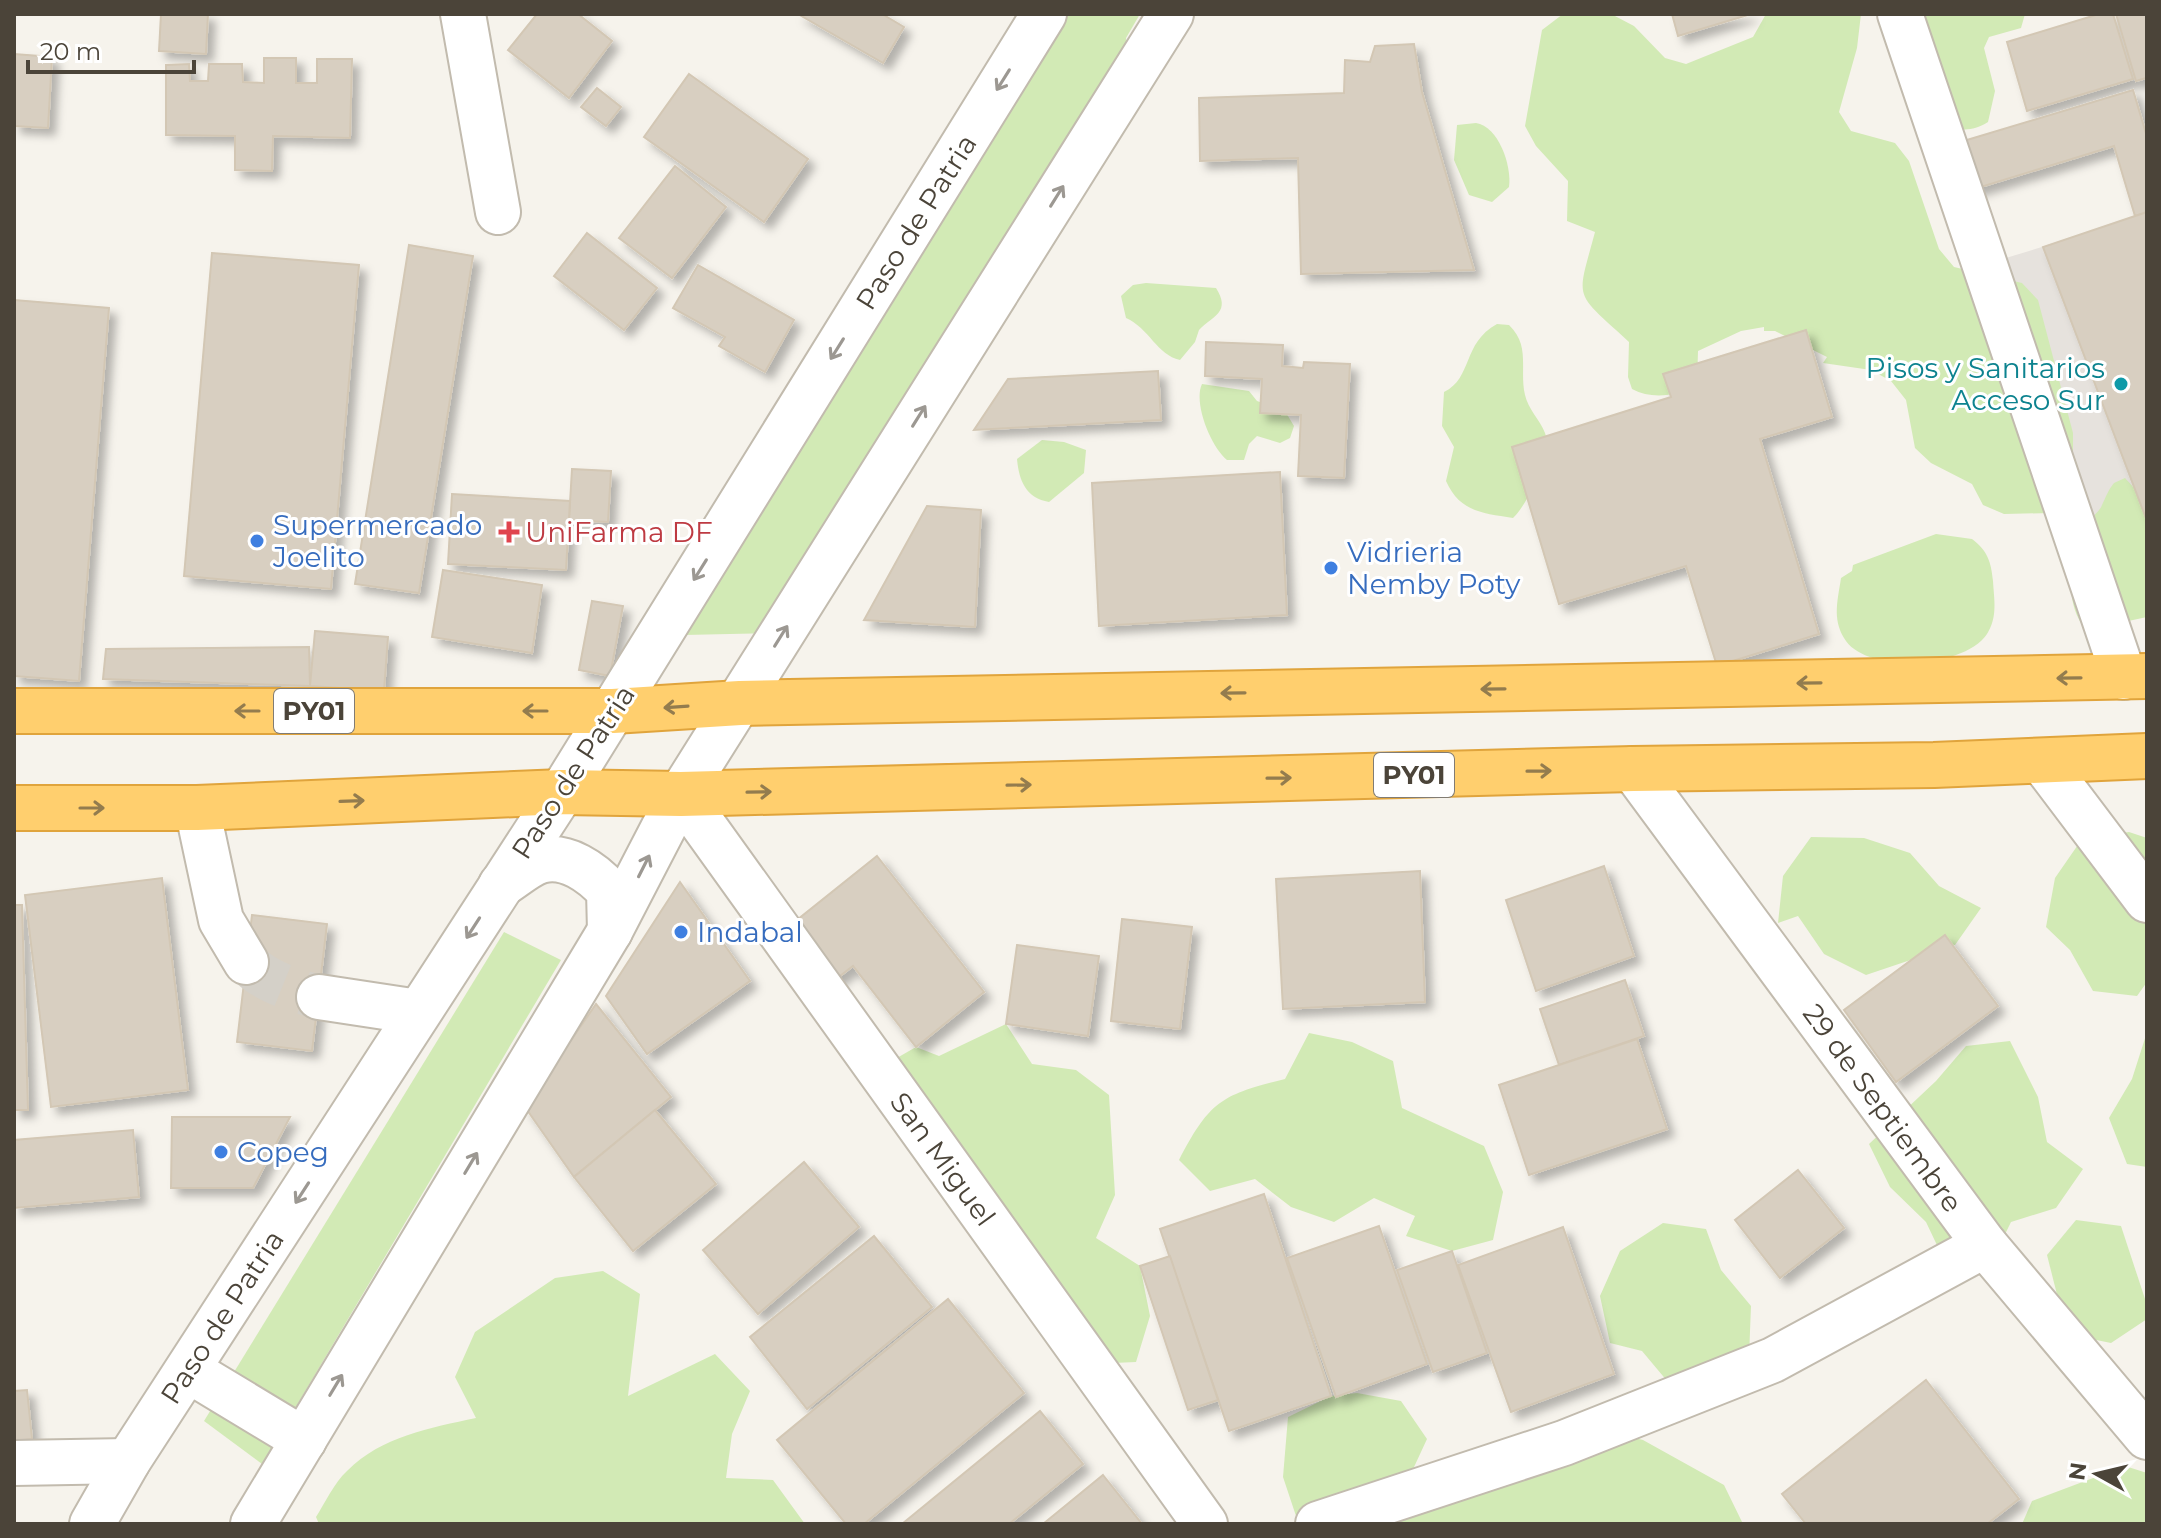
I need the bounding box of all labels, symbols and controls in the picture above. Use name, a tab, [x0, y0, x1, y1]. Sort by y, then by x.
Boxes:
scale bar	[28, 24, 194, 74]
text: 20 m	[40, 37, 101, 66]
one-way arrow	[995, 68, 1011, 91]
street label: Paso de Patria	[848, 128, 984, 316]
one-way arrow	[1048, 185, 1065, 207]
one-way arrow	[829, 337, 845, 360]
place label: Pisos y Sanitarios Acceso Sur	[1866, 351, 2105, 417]
marker: Pisos y Sanitarios Acceso Sur	[2112, 375, 2130, 393]
one-way arrow	[911, 405, 927, 428]
place label: Supermercado Joelito	[272, 508, 482, 574]
place label: UniFarma DF	[525, 515, 713, 549]
marker: UniFarma DF	[500, 523, 518, 541]
marker: Supermercado Joelito	[248, 532, 266, 550]
place label: Vidrieria Nemby Poty	[1347, 535, 1521, 601]
one-way arrow	[692, 558, 708, 581]
marker: Vidrieria Nemby Poty	[1322, 559, 1340, 577]
one-way arrow	[773, 626, 789, 648]
one-way arrow	[2056, 670, 2083, 686]
one-way arrow	[1796, 675, 1823, 691]
street label: Paso de Patria	[504, 679, 642, 865]
one-way arrow	[1480, 681, 1507, 696]
one-way arrow	[1220, 686, 1247, 701]
road number: PY01	[274, 689, 354, 733]
one-way arrow	[663, 700, 690, 715]
one-way arrow	[234, 703, 261, 719]
one-way arrow	[522, 703, 549, 719]
road number: PY01	[1374, 753, 1454, 797]
one-way arrow	[1525, 764, 1552, 779]
one-way arrow	[1265, 771, 1292, 786]
one-way arrow	[1005, 777, 1032, 793]
one-way arrow	[745, 784, 772, 799]
one-way arrow	[338, 793, 365, 808]
one-way arrow	[78, 800, 105, 816]
one-way arrow	[637, 854, 652, 878]
place label: Indabal	[697, 915, 803, 949]
one-way arrow	[465, 916, 481, 939]
marker: Indabal	[672, 923, 690, 941]
street label: 29 de Septiembre	[1796, 997, 1970, 1219]
street label: San Miguel	[883, 1086, 1003, 1232]
place label: Copeg	[237, 1135, 329, 1169]
marker: Copeg	[212, 1143, 230, 1161]
one-way arrow	[463, 1152, 479, 1175]
one-way arrow	[293, 1182, 310, 1204]
street label: Paso de Patria	[153, 1224, 291, 1410]
one-way arrow	[329, 1374, 345, 1397]
north arrow	[2057, 1434, 2137, 1514]
text: N	[2063, 1461, 2092, 1482]

